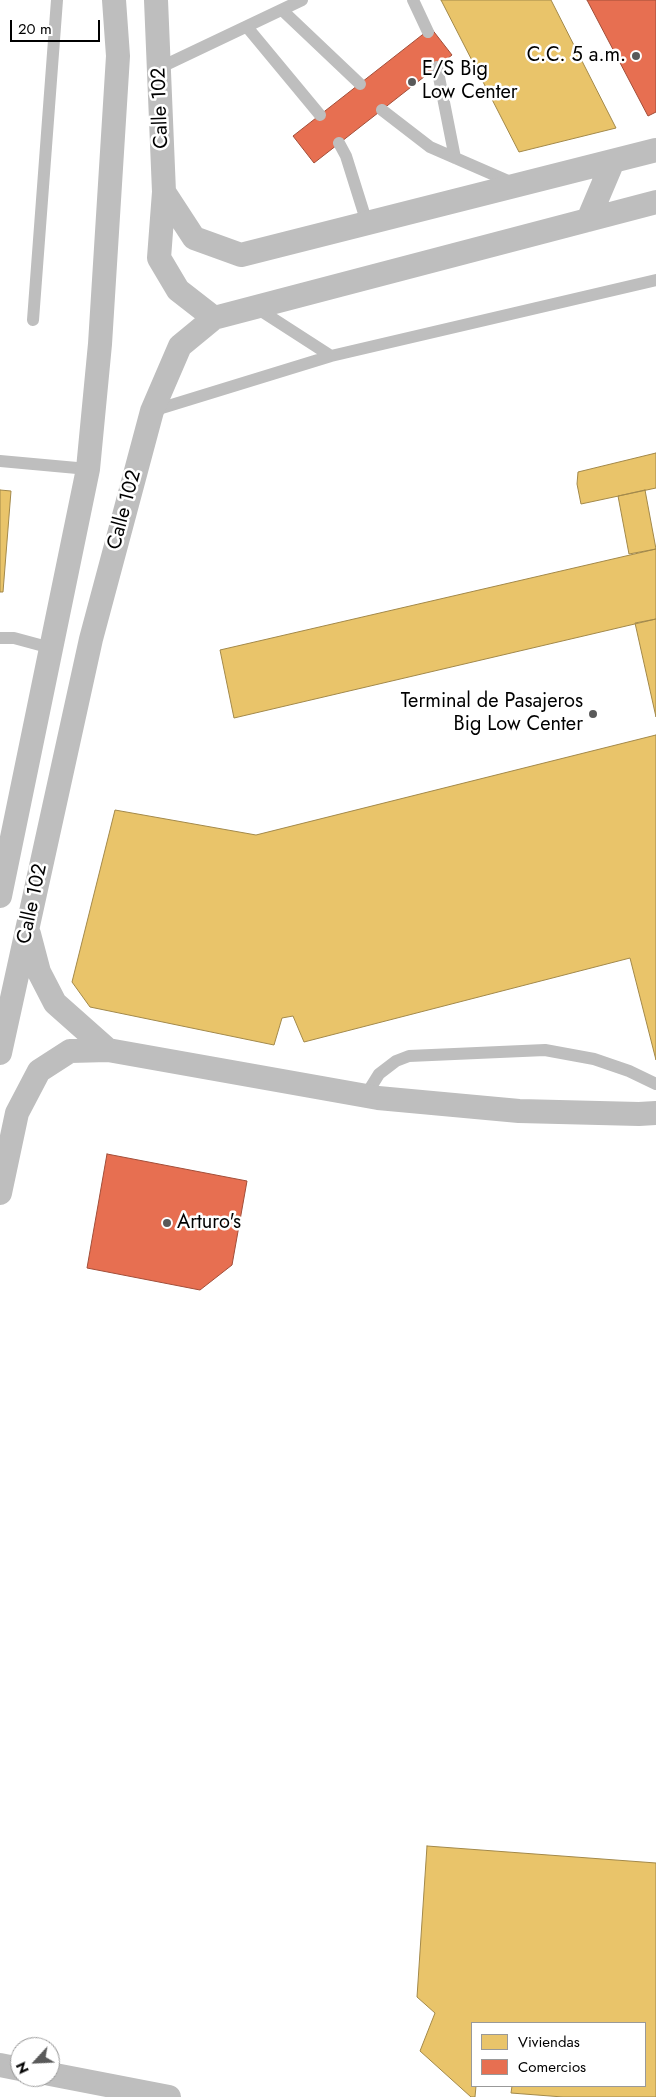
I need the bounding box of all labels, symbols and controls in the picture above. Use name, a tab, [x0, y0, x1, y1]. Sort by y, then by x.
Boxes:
scale bar	[12, 10, 102, 42]
text: 20 m	[18, 18, 52, 40]
place label: C.C. 5 a.m.	[527, 44, 626, 68]
marker: C.C. 5 a.m.	[630, 50, 642, 62]
place label: E/S Big Low Center	[422, 58, 518, 105]
street label: Calle 102	[148, 67, 174, 149]
marker: E/S Big Low Center	[406, 76, 418, 88]
street label: Calle 102	[103, 468, 147, 552]
place label: Terminal de Pasajeros Big Low Center	[401, 690, 583, 737]
marker: Terminal de Pasajeros Big Low Center	[587, 708, 599, 720]
street label: Calle 102	[13, 862, 53, 946]
place label: Arturo's	[177, 1211, 241, 1235]
marker: Arturo's	[161, 1217, 173, 1229]
legend	[471, 2022, 646, 2087]
text: Viviendas	[518, 2031, 580, 2053]
north arrow	[10, 2037, 60, 2087]
text: Comercios	[518, 2056, 586, 2078]
text: N	[11, 2059, 34, 2077]

